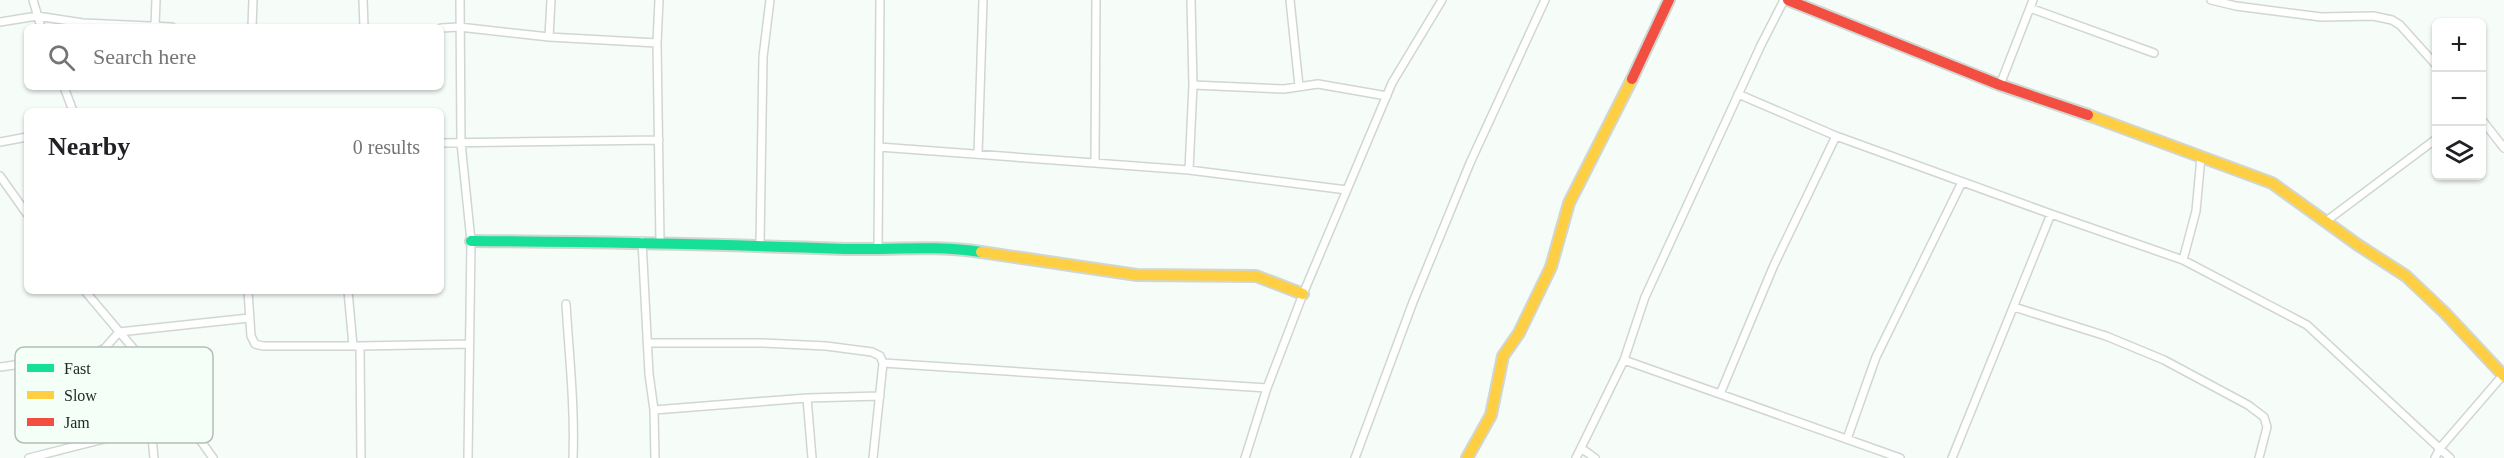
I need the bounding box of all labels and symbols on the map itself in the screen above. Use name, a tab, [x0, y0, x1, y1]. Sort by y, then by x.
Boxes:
legend	[15, 347, 213, 443]
text: Fast	[64, 360, 91, 377]
text: Slow	[64, 387, 97, 404]
text: Jam	[64, 414, 90, 431]

